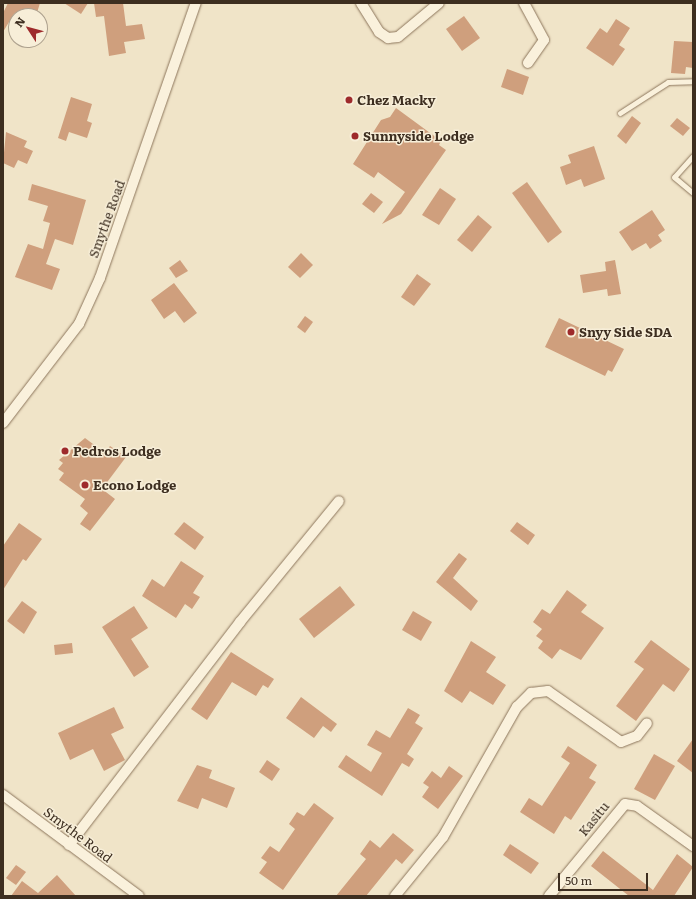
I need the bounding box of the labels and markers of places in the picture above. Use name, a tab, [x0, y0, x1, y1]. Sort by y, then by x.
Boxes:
place label: Chez Macky	[357, 92, 436, 108]
marker: Chez Macky	[344, 95, 354, 105]
place label: Sunnyside Lodge	[363, 128, 474, 144]
marker: Sunnyside Lodge	[350, 131, 360, 141]
place label: Snyy Side SDA	[579, 324, 672, 340]
marker: Snyy Side SDA	[566, 327, 576, 337]
place label: Pedros Lodge	[73, 443, 161, 459]
marker: Pedros Lodge	[60, 446, 70, 456]
place label: Econo Lodge	[93, 477, 176, 493]
marker: Econo Lodge	[80, 480, 90, 490]

